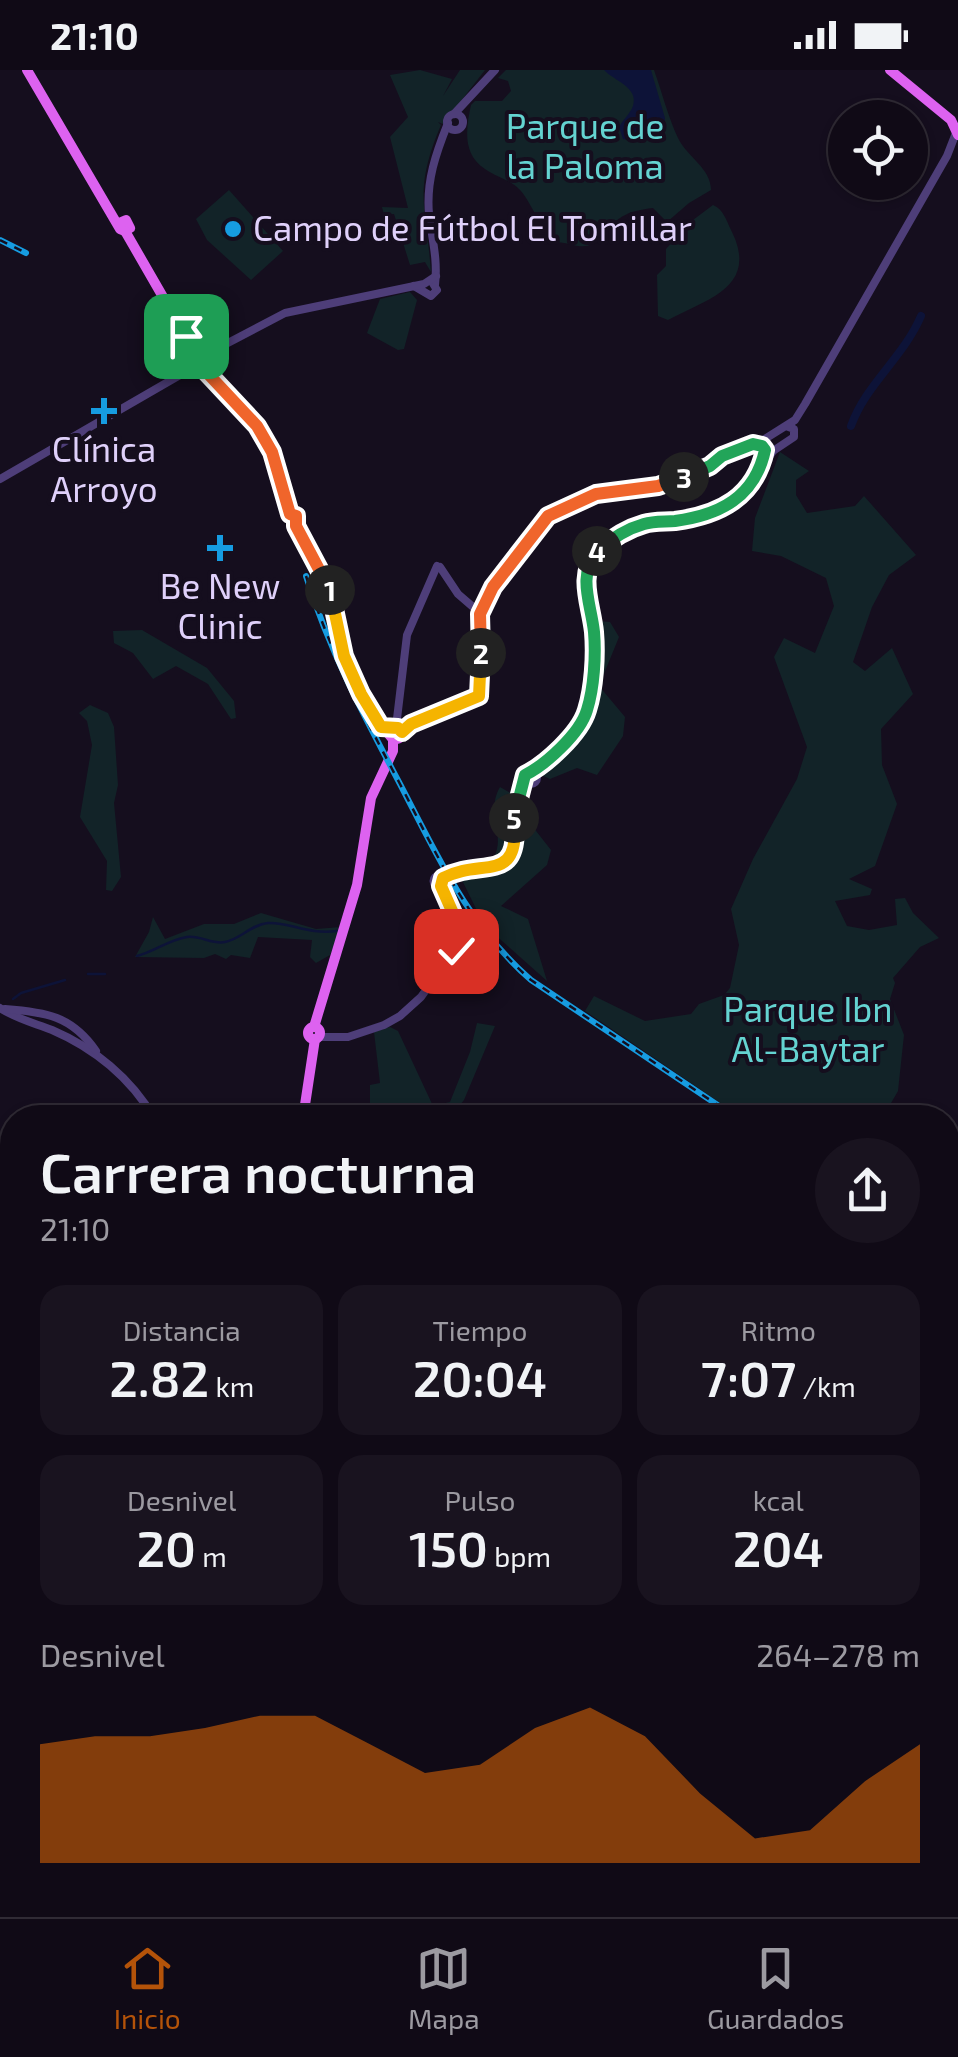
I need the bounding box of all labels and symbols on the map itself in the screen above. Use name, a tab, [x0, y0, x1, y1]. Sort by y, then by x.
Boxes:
park label: Parque de la Paloma	[506, 104, 664, 186]
place label: Campo de Fútbol El Tomillar	[253, 206, 692, 248]
marker: Campo de Fútbol El Tomillar	[222, 218, 244, 240]
pin	[144, 294, 229, 379]
marker: Clínica Arroyo	[91, 398, 117, 424]
place label: Clínica Arroyo	[50, 427, 158, 509]
pin: 3	[659, 452, 709, 502]
pin: 4	[572, 526, 622, 576]
marker: Be New Clinic	[207, 535, 233, 561]
place label: Be New Clinic	[160, 564, 280, 646]
pin: 1	[305, 565, 355, 615]
pin: 2	[456, 628, 506, 678]
pin: 5	[489, 793, 539, 843]
pin	[414, 909, 499, 994]
park label: Parque Ibn Al-Baytar	[723, 987, 893, 1069]

